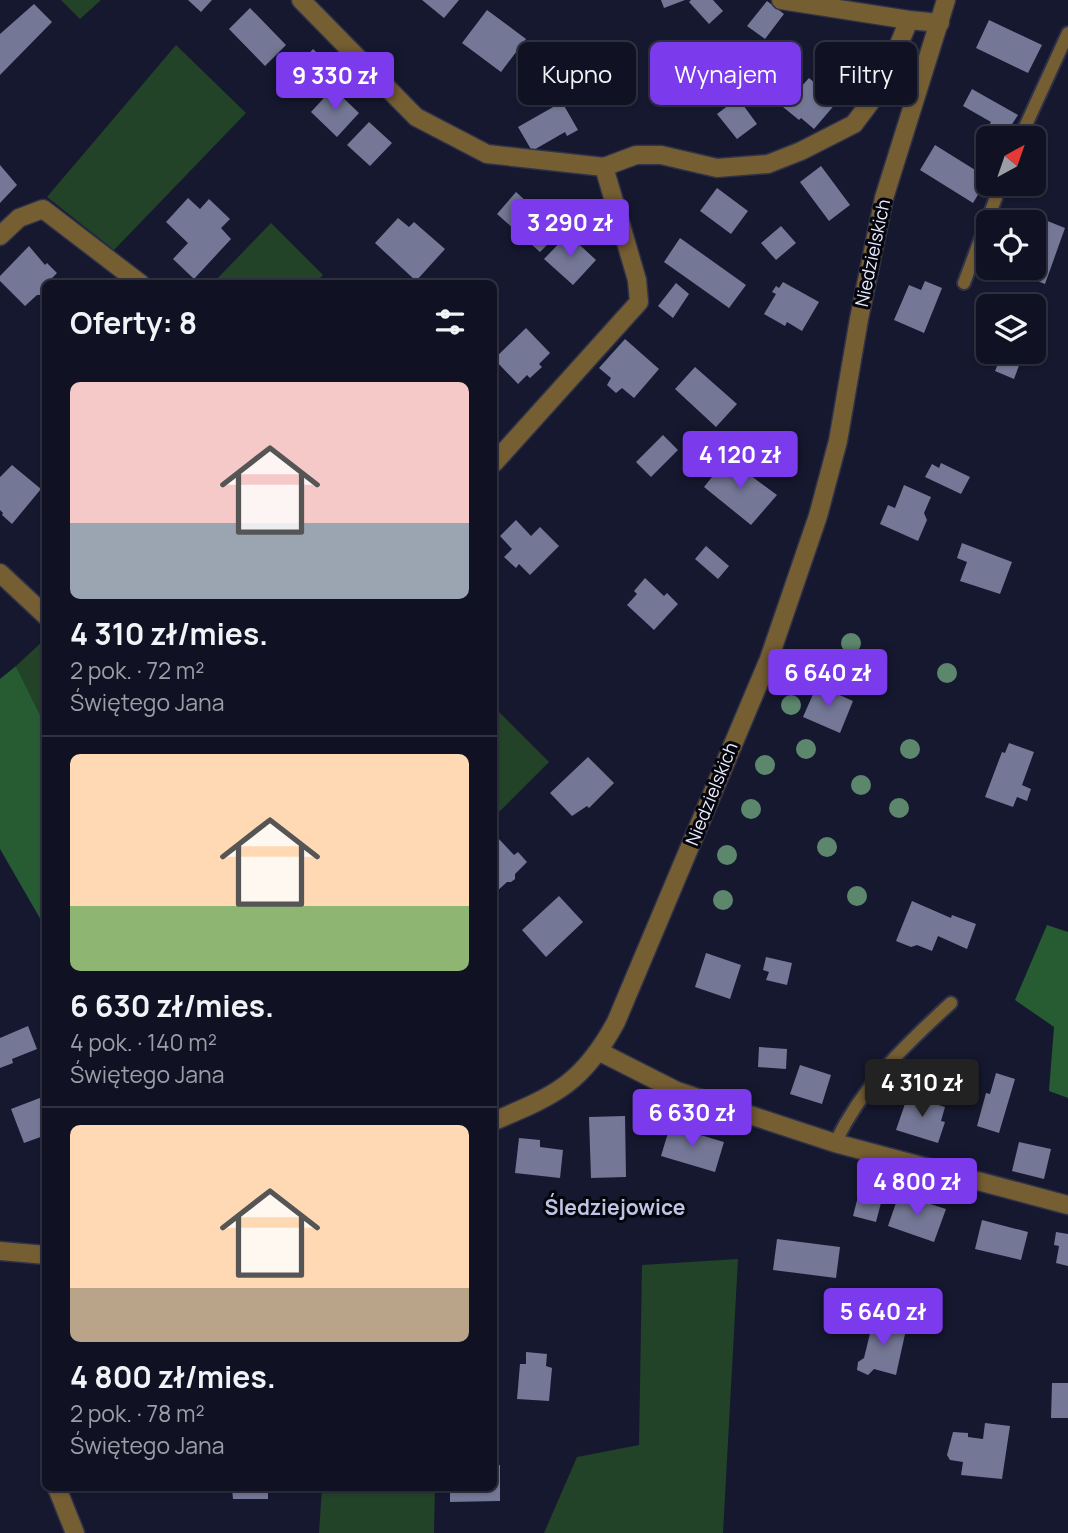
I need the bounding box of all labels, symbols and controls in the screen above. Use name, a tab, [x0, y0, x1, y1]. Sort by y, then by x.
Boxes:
chip: Kupno	[518, 42, 636, 105]
chip: Wynajem	[650, 42, 801, 105]
chip: Filtry	[815, 42, 917, 105]
pin: 9 330 zł	[263, 52, 407, 112]
text: 9 330 zł	[292, 59, 378, 91]
north arrow	[976, 126, 1046, 196]
map controls	[976, 126, 1046, 364]
street label: Niedzielskich	[849, 197, 895, 309]
pin: 3 290 zł	[498, 200, 642, 259]
text: 3 290 zł	[527, 206, 613, 238]
button: locate	[976, 210, 1046, 280]
button: layers	[976, 294, 1046, 364]
text: Oferty: 8	[70, 302, 197, 343]
icon: filters	[431, 303, 469, 341]
icon: home	[207, 427, 333, 553]
pin: 4 120 zł	[668, 432, 812, 491]
text: 4 120 zł	[699, 438, 781, 470]
text: 4 310 zł/mies.	[70, 613, 268, 654]
pin: 6 640 zł	[756, 650, 900, 709]
text: 2 pok. · 72 m²	[70, 654, 205, 686]
text: 6 640 zł	[784, 656, 872, 688]
text: Świętego Jana	[70, 686, 225, 718]
street label: Niedzielskich	[679, 738, 743, 849]
icon: home	[207, 799, 333, 925]
text: 6 630 zł/mies.	[70, 985, 274, 1026]
text: 4 pok. · 140 m²	[70, 1026, 217, 1058]
text: Świętego Jana	[70, 1058, 225, 1090]
pin: 4 310 zł	[850, 1060, 994, 1119]
text: 4 310 zł	[881, 1066, 963, 1098]
pin: 6 630 zł	[620, 1090, 764, 1149]
text: 6 630 zł	[649, 1096, 735, 1128]
pin: 4 800 zł	[845, 1158, 989, 1218]
text: 4 800 zł	[873, 1165, 961, 1197]
icon: home	[207, 1170, 333, 1296]
district label: Śledziejowice	[545, 1193, 685, 1221]
pin: 5 640 zł	[811, 1288, 955, 1348]
text: 5 640 zł	[840, 1295, 926, 1327]
text: 4 800 zł/mies.	[70, 1356, 276, 1397]
text: 2 pok. · 78 m²	[70, 1397, 205, 1429]
text: Świętego Jana	[70, 1429, 225, 1461]

